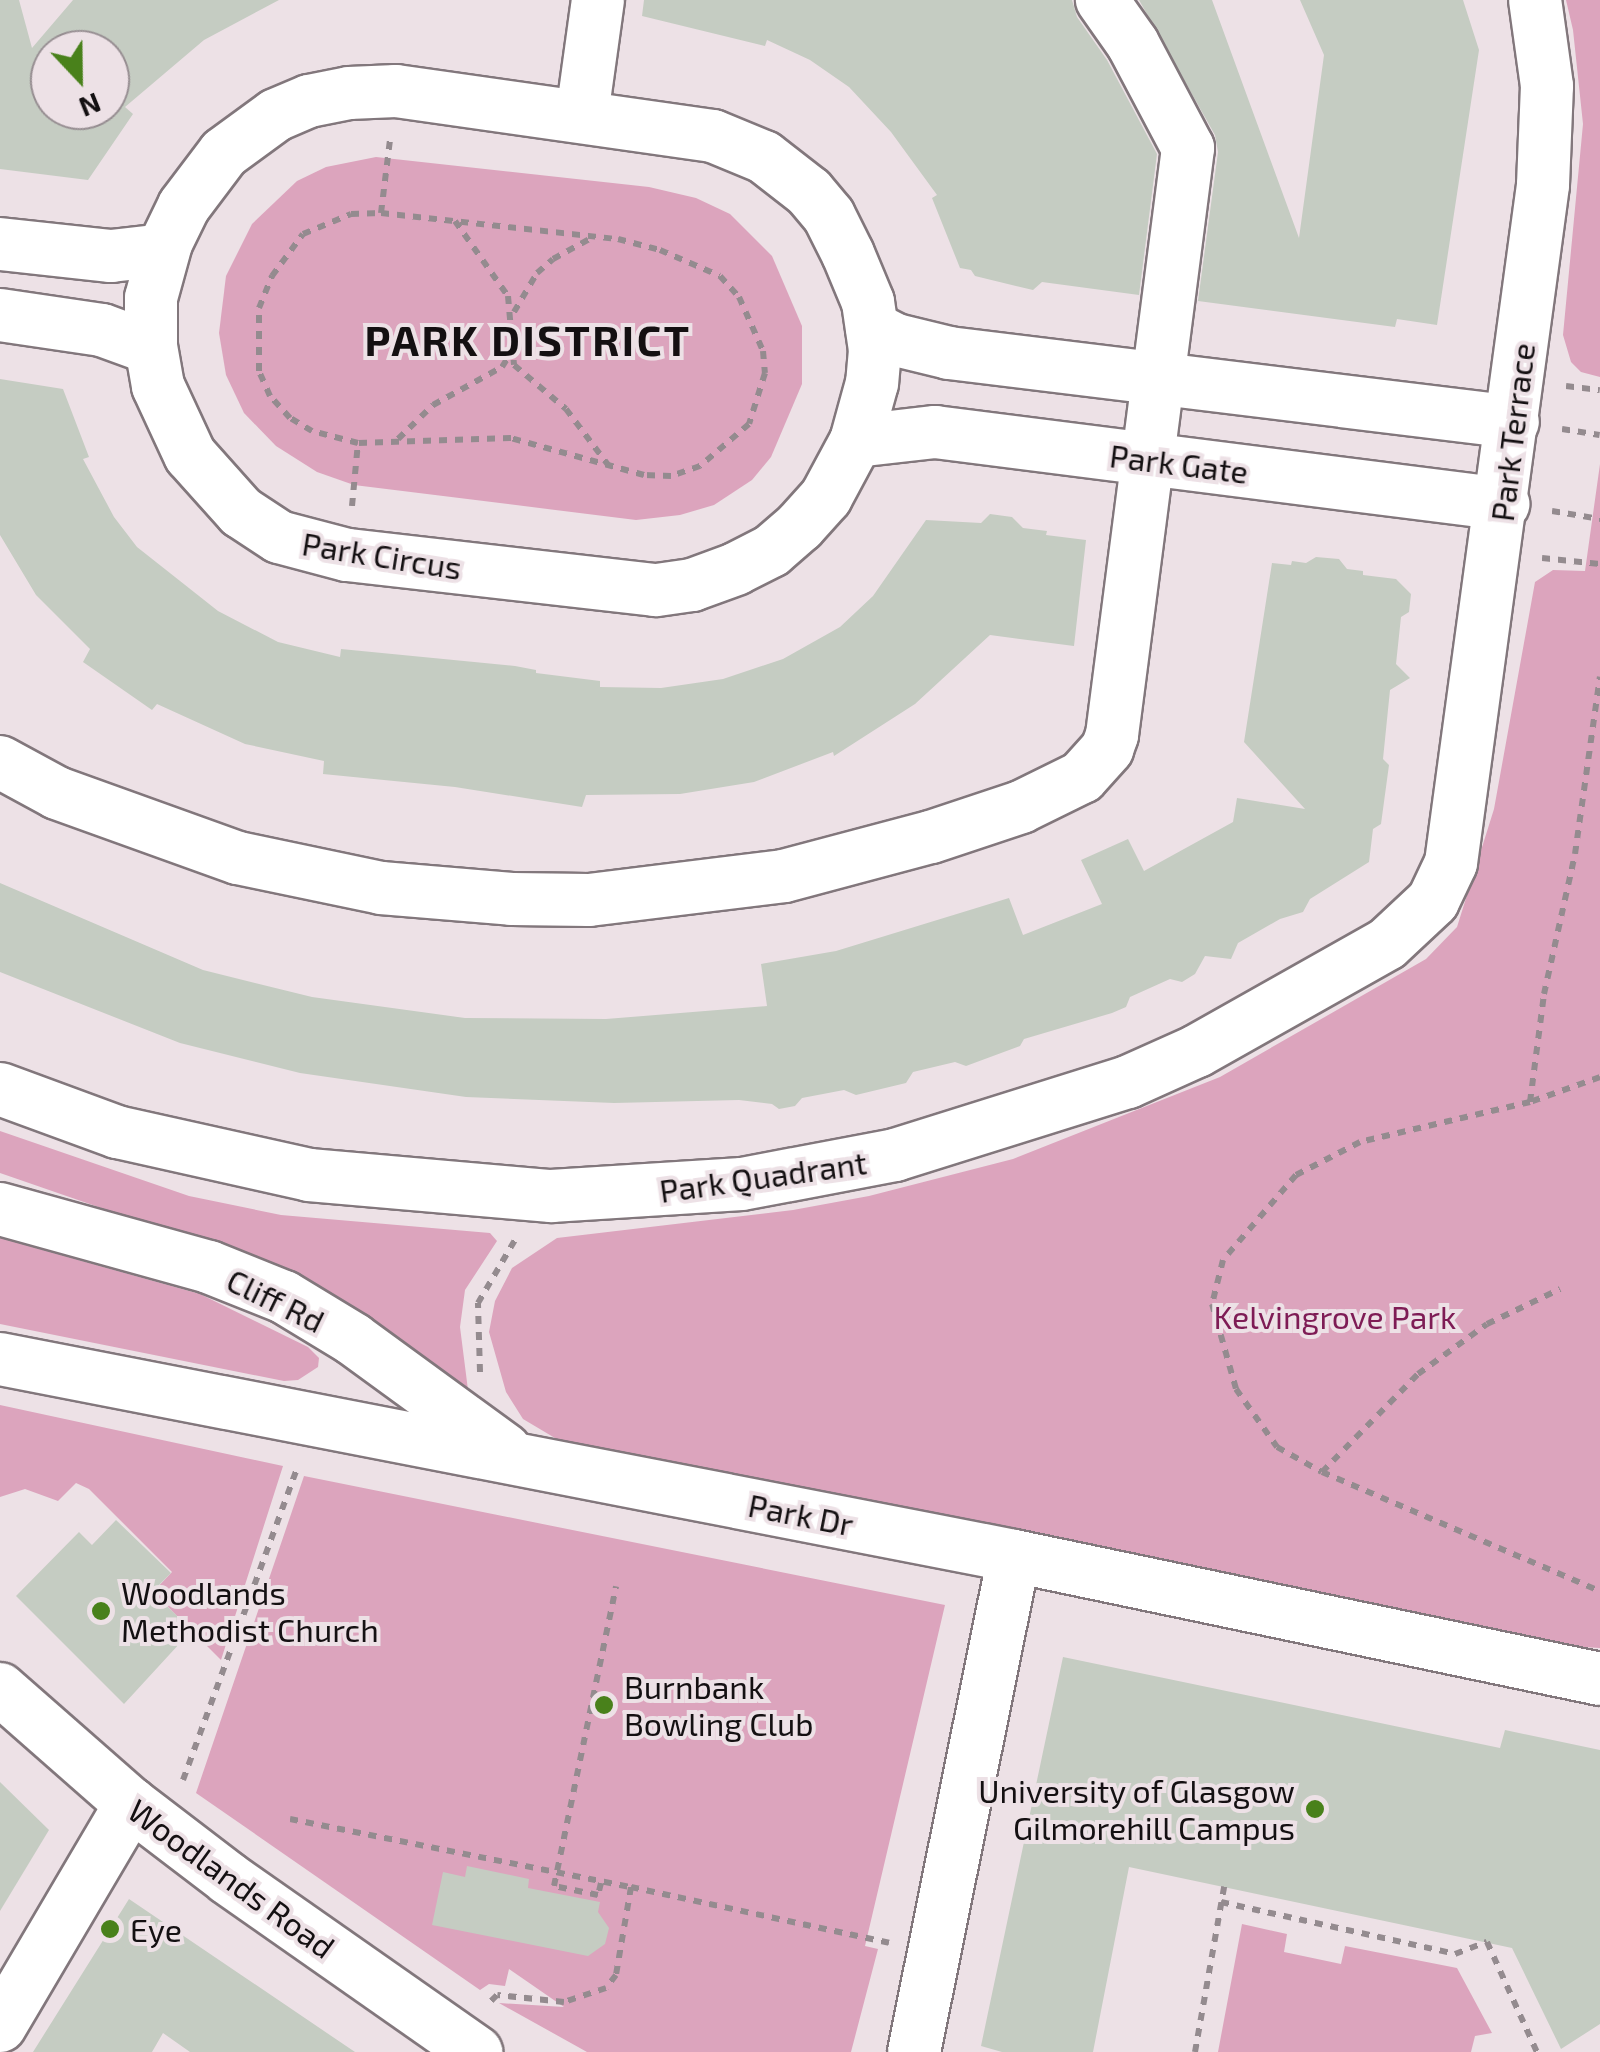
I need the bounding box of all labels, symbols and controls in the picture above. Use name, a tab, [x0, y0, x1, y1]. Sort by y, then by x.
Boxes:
north arrow	[30, 30, 130, 130]
text: N	[75, 86, 106, 126]
district label: PARK DISTRICT	[364, 314, 692, 364]
street label: Park Terrace	[1482, 340, 1542, 524]
street label: Park Gate	[1107, 435, 1251, 491]
street label: Park Circus	[299, 523, 465, 587]
street label: Park Quadrant	[657, 1142, 869, 1210]
street label: Cliff Rd	[221, 1260, 331, 1340]
park label: Kelvingrove Park	[1214, 1297, 1456, 1335]
street label: Park Dr	[745, 1485, 857, 1543]
place label: Woodlands Methodist Church	[121, 1574, 379, 1649]
marker: Woodlands Methodist Church	[90, 1600, 112, 1622]
place label: Burnbank Bowling Club	[624, 1668, 814, 1743]
marker: Burnbank Bowling Club	[593, 1694, 615, 1716]
place label: University of Glasgow Gilmorehill Campus	[977, 1772, 1295, 1847]
street label: Woodlands Road	[121, 1790, 343, 1966]
marker: University of Glasgow Gilmorehill Campus	[1304, 1798, 1326, 1820]
place label: Eye	[130, 1910, 182, 1948]
marker: Eye	[99, 1918, 121, 1940]

